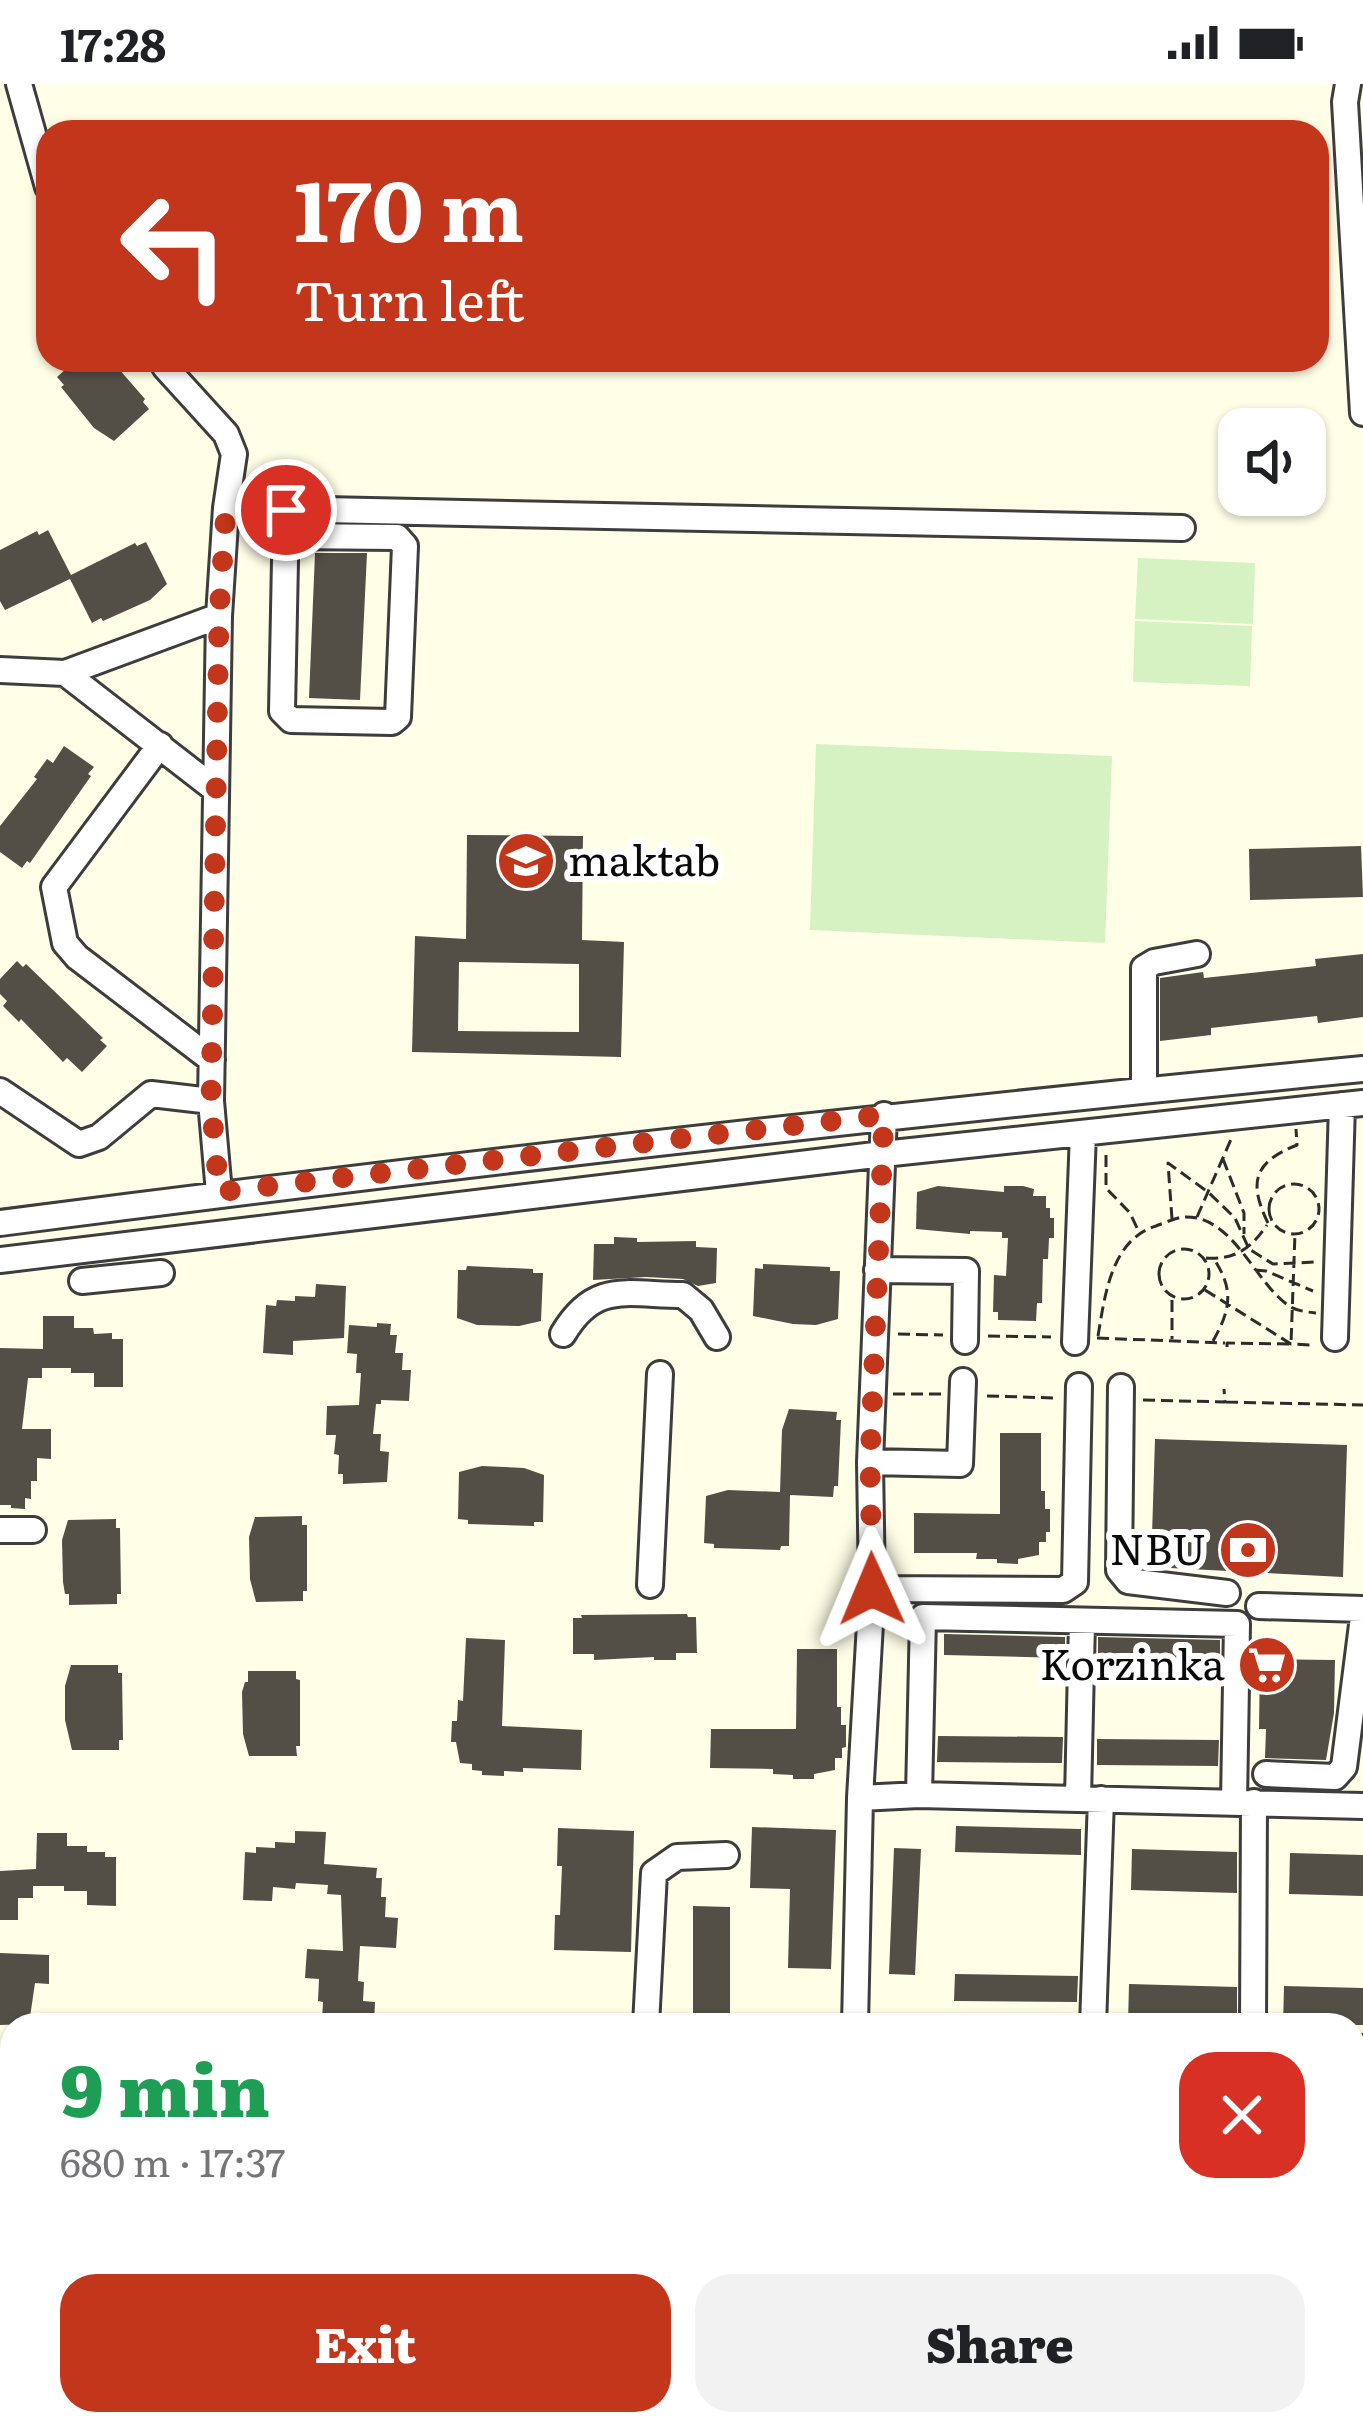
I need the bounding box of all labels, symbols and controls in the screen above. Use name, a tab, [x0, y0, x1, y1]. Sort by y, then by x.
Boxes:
text: 17:28	[60, 9, 166, 76]
text: 170 m	[294, 143, 524, 268]
icon: left	[96, 168, 252, 324]
text: Turn left	[294, 257, 525, 338]
map controls	[1218, 408, 1326, 516]
button: sound	[1218, 408, 1326, 516]
pin	[235, 459, 337, 561]
icon: arrive	[253, 477, 319, 543]
place label: maktab	[568, 827, 720, 889]
school or university icon: maktab	[495, 830, 557, 892]
place label: NBU	[1110, 1516, 1206, 1578]
bank icon: NBU	[1217, 1519, 1279, 1581]
position arrow	[809, 1526, 935, 1652]
place label: Korzinka	[1040, 1631, 1225, 1693]
supermarket icon: Korzinka	[1236, 1634, 1298, 1696]
text: 9 min	[60, 2032, 270, 2139]
button: close	[1179, 2052, 1305, 2178]
text: 680 m · 17:37	[60, 2131, 285, 2189]
button: Exit	[60, 2274, 671, 2412]
button: Share	[695, 2274, 1305, 2412]

